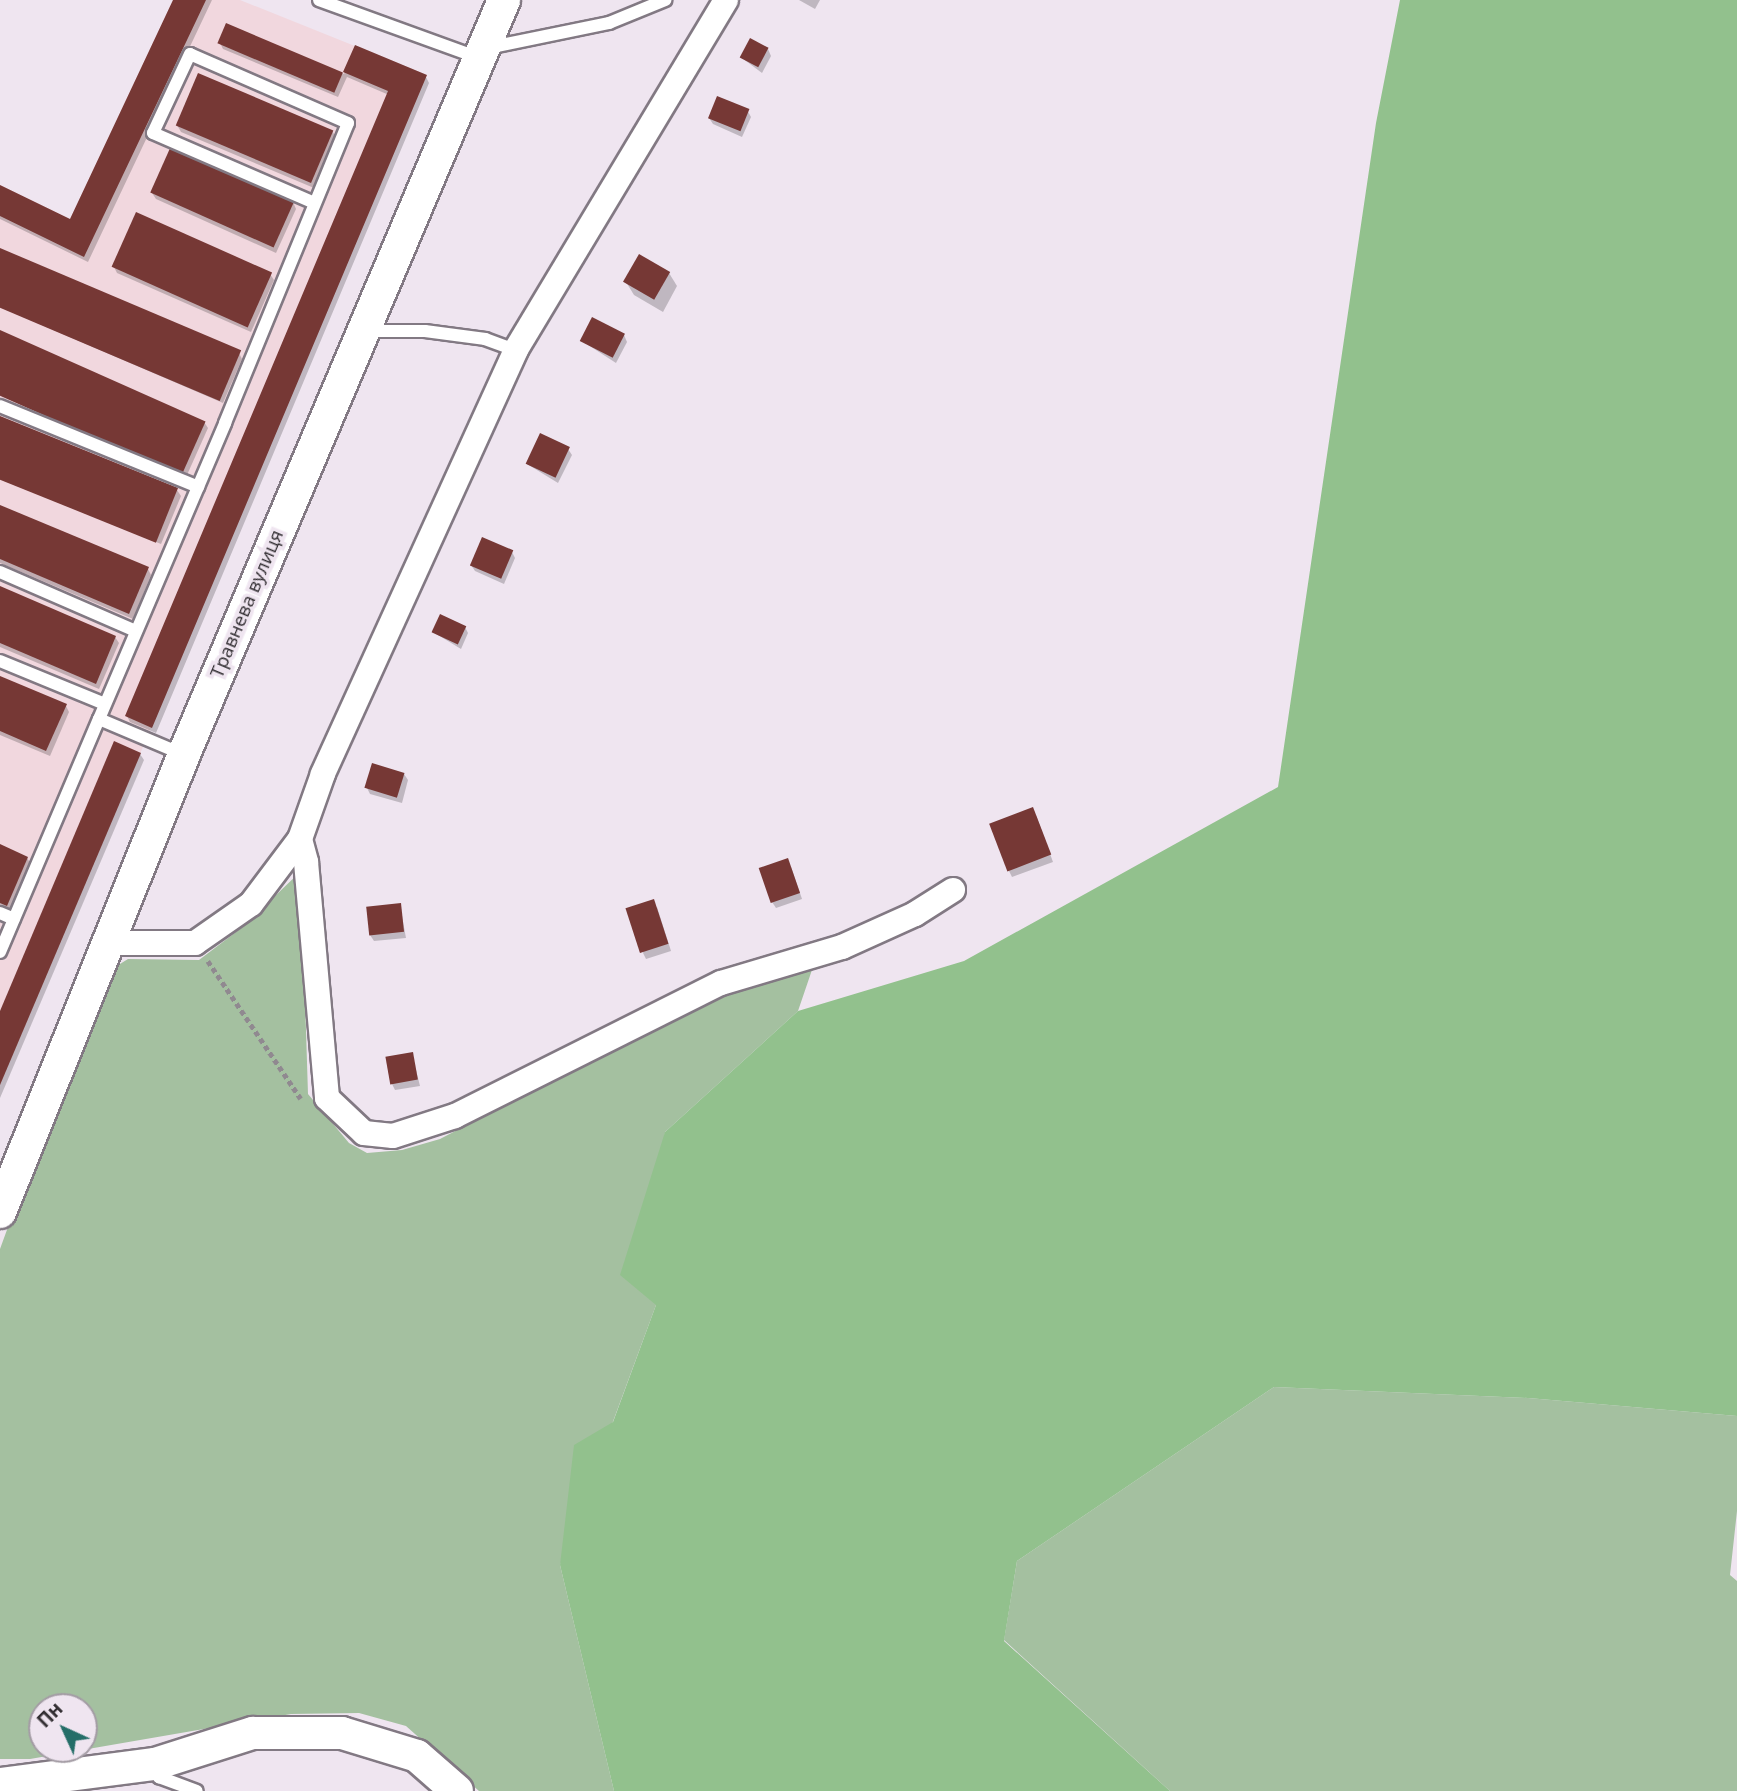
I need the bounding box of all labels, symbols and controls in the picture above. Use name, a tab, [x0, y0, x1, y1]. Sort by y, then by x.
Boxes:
street label: Травнева вулиця	[206, 527, 288, 681]
north arrow	[28, 1693, 98, 1763]
text: Пн	[31, 1696, 68, 1733]

